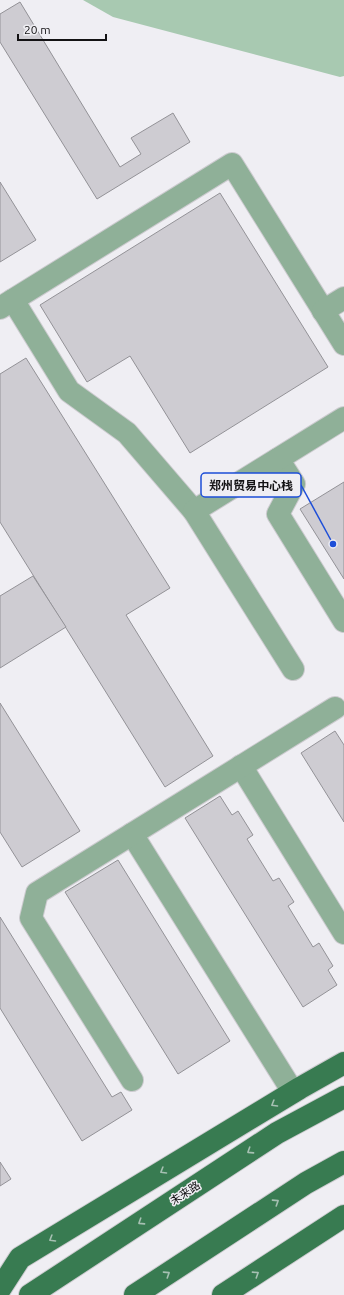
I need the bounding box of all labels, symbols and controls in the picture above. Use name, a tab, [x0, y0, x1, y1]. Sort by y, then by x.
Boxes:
scale bar	[18, 16, 106, 42]
text: 20 m	[24, 23, 51, 36]
callout: 郑州贸易中心栈	[201, 473, 301, 497]
text: 郑州贸易中心栈	[209, 479, 293, 492]
one-way arrow	[271, 1099, 278, 1106]
one-way arrow	[247, 1147, 254, 1154]
one-way arrow	[160, 1167, 167, 1174]
street label: 未来路	[168, 1179, 202, 1207]
one-way arrow	[272, 1200, 279, 1207]
one-way arrow	[138, 1218, 145, 1225]
one-way arrow	[49, 1234, 56, 1241]
one-way arrow	[163, 1271, 170, 1278]
one-way arrow	[252, 1271, 259, 1278]

